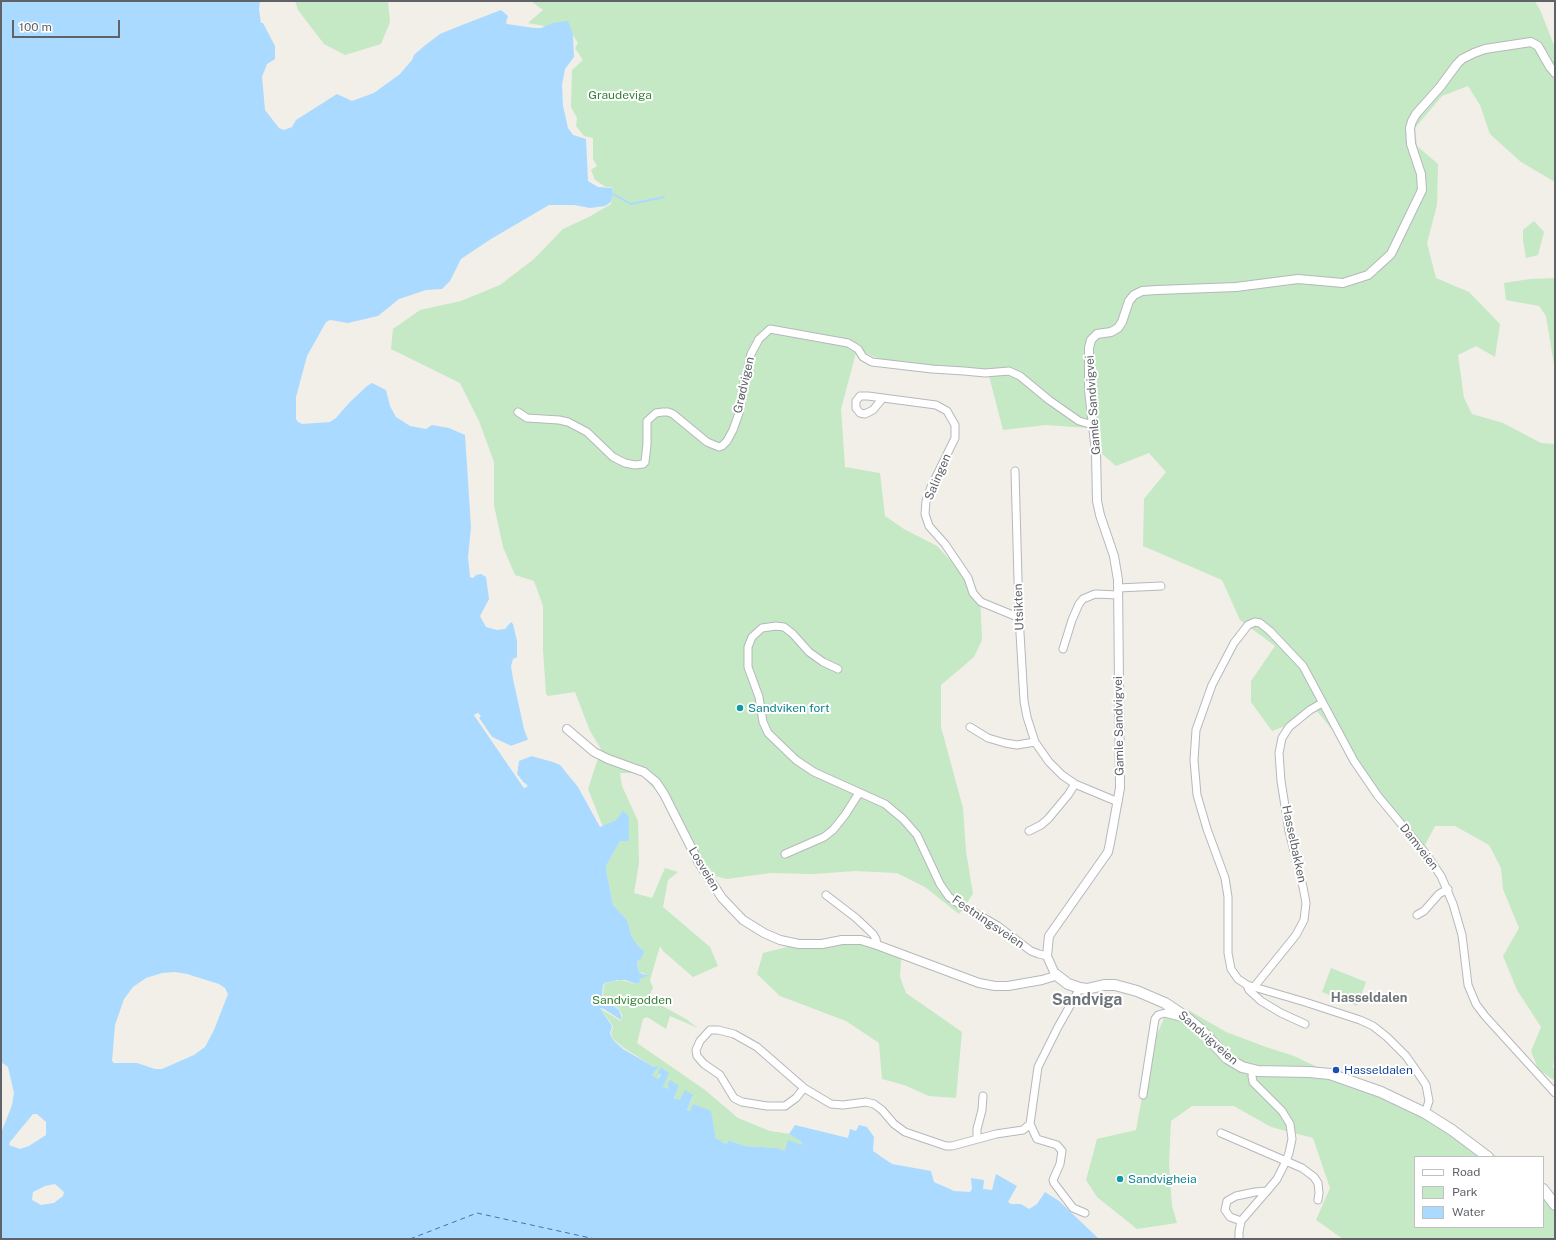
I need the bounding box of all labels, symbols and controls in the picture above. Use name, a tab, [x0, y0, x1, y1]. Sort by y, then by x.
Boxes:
scale bar	[14, 12, 122, 38]
text: 100 m	[19, 20, 52, 34]
park label: Graudeviga	[588, 88, 652, 102]
street label: Grødvigen	[731, 355, 757, 415]
street label: Gamle Sandvigvei	[1082, 355, 1104, 455]
street label: Salingen	[922, 452, 954, 502]
street label: Utsikten	[1011, 583, 1027, 631]
street label: Gamle Sandvigvei	[1111, 676, 1127, 776]
place label: Sandviken fort	[748, 701, 830, 715]
marker: Sandviken fort	[735, 703, 745, 713]
street label: Hasselbakken	[1279, 804, 1309, 884]
street label: Damveien	[1397, 821, 1441, 873]
street label: Losveien	[685, 844, 723, 894]
street label: Festningsveien	[949, 893, 1027, 951]
district label: Sandviga	[1052, 990, 1122, 1010]
district label: Hasseldalen	[1331, 990, 1407, 1006]
park label: Sandvigodden	[592, 993, 672, 1007]
street label: Sandvigveien	[1175, 1008, 1241, 1068]
place label: Hasseldalen	[1344, 1063, 1413, 1077]
marker: Hasseldalen	[1331, 1065, 1341, 1075]
legend	[1414, 1156, 1544, 1228]
text: Road	[1452, 1165, 1480, 1179]
place label: Sandvigheia	[1128, 1172, 1197, 1186]
marker: Sandvigheia	[1115, 1174, 1125, 1184]
text: Park	[1452, 1185, 1478, 1199]
text: Water	[1452, 1205, 1485, 1219]

